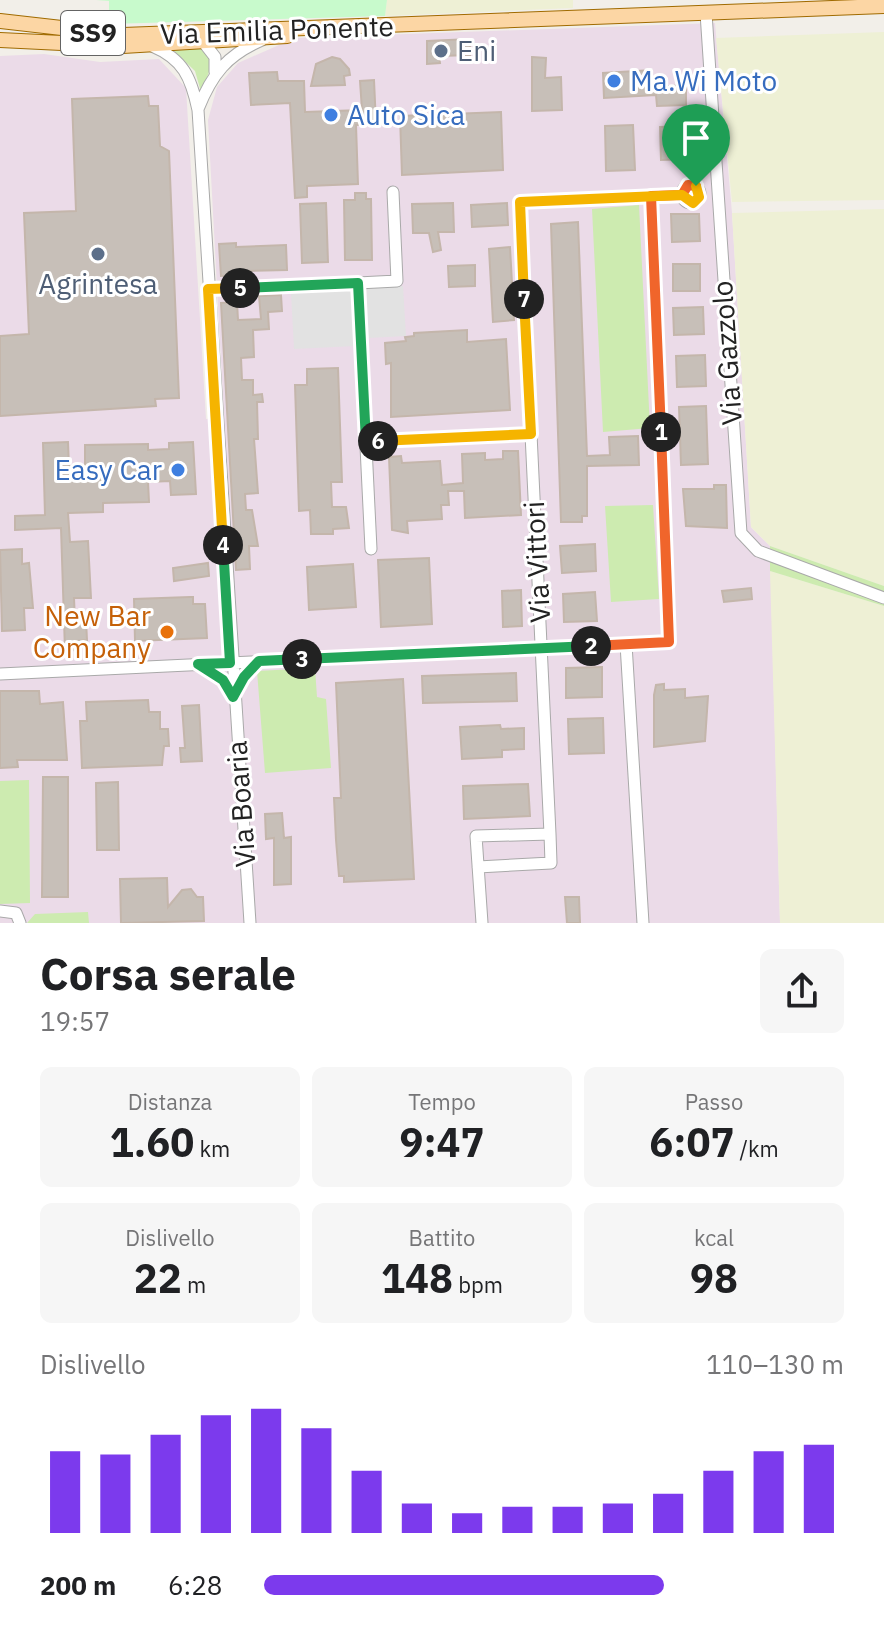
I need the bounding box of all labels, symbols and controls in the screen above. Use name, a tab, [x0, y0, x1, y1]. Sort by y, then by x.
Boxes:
street label: Via Emilia Ponente	[159, 7, 395, 52]
road number: SS9	[61, 11, 125, 55]
place label: Eni	[457, 32, 496, 69]
marker: Eni	[432, 42, 450, 60]
place label: Ma.Wi Moto	[630, 62, 777, 99]
marker: Ma.Wi Moto	[605, 72, 623, 90]
place label: Auto Sica	[347, 96, 465, 133]
pin	[662, 104, 730, 186]
marker: Auto Sica	[322, 106, 340, 124]
icon: arrive	[674, 116, 718, 160]
marker: Agrintesa	[89, 245, 107, 263]
place label: Agrintesa	[38, 265, 158, 302]
pin: 5	[220, 268, 260, 308]
text: 5	[233, 273, 247, 302]
pin: 7	[504, 279, 544, 319]
street label: Via Gazzolo	[703, 280, 750, 427]
text: 7	[517, 284, 531, 313]
pin: 1	[641, 412, 681, 452]
text: 1	[654, 417, 668, 446]
pin: 6	[358, 421, 398, 461]
text: 6	[371, 426, 385, 455]
place label: Easy Car	[54, 451, 162, 488]
marker: Easy Car	[169, 461, 187, 479]
street label: Via Vittori	[515, 500, 558, 624]
pin: 4	[203, 525, 243, 565]
text: 4	[216, 530, 230, 559]
place label: New Bar Company	[33, 597, 151, 666]
marker: New Bar Company	[158, 623, 176, 641]
pin: 2	[571, 626, 611, 666]
text: 2	[584, 631, 598, 660]
pin: 3	[282, 639, 322, 679]
text: 3	[295, 644, 309, 673]
street label: Via Boaria	[218, 739, 263, 869]
text: Corsa serale	[40, 945, 296, 1002]
button: share	[760, 949, 844, 1033]
text: 19:57	[40, 1004, 110, 1038]
text: Distanza	[128, 1087, 212, 1116]
text: Tempo	[408, 1087, 476, 1116]
text: Passo	[685, 1087, 743, 1116]
text: 1.60	[110, 1116, 194, 1168]
text: 9:47	[399, 1116, 485, 1168]
text: 6:07	[649, 1116, 734, 1168]
text: km	[194, 1134, 230, 1163]
text: /km	[734, 1134, 779, 1163]
text: Dislivello	[125, 1223, 215, 1252]
text: Battito	[409, 1223, 475, 1252]
text: kcal	[694, 1223, 734, 1252]
text: 22	[134, 1252, 182, 1304]
text: 148	[381, 1252, 453, 1304]
text: 98	[690, 1252, 738, 1304]
text: m	[182, 1270, 206, 1299]
text: bpm	[453, 1270, 503, 1299]
text: Dislivello	[40, 1347, 146, 1381]
text: 110–130 m	[706, 1347, 844, 1381]
text: 200 m	[40, 1568, 116, 1602]
text: 6:28	[168, 1568, 222, 1602]

